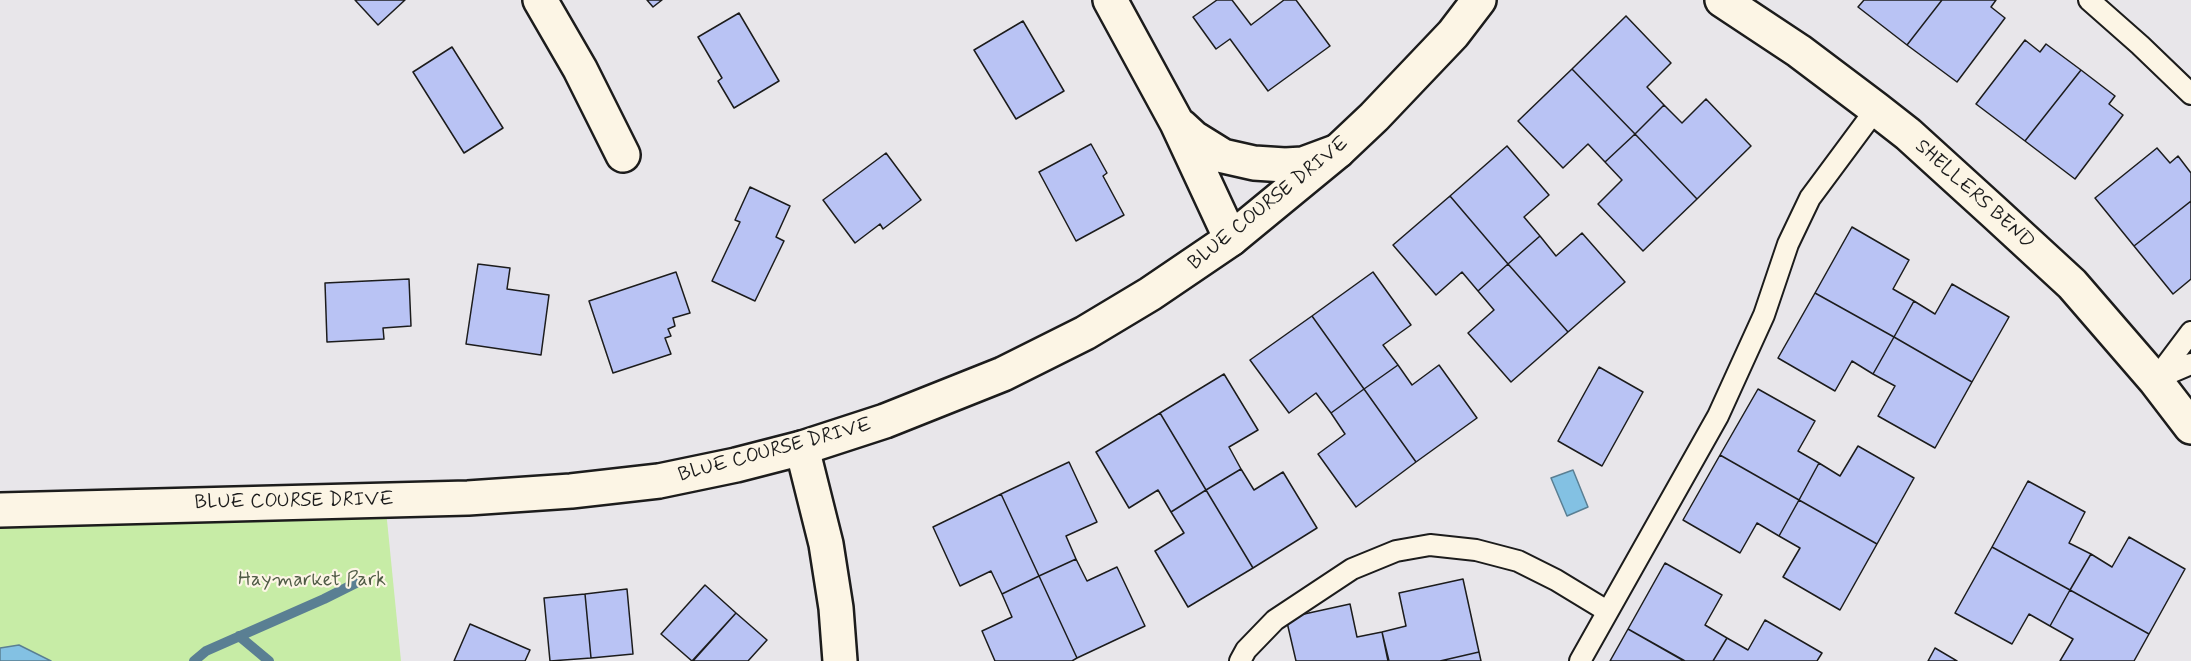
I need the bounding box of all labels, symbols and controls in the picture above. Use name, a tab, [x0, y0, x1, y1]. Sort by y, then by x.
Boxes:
street label: BLUE COURSE DRIVE	[1184, 132, 1354, 276]
street label: SHELLERS BEND	[1909, 135, 2039, 255]
street label: BLUE COURSE DRIVE	[676, 414, 874, 488]
street label: BLUE COURSE DRIVE	[194, 488, 394, 516]
park label: Haymarket Park	[238, 569, 386, 593]

